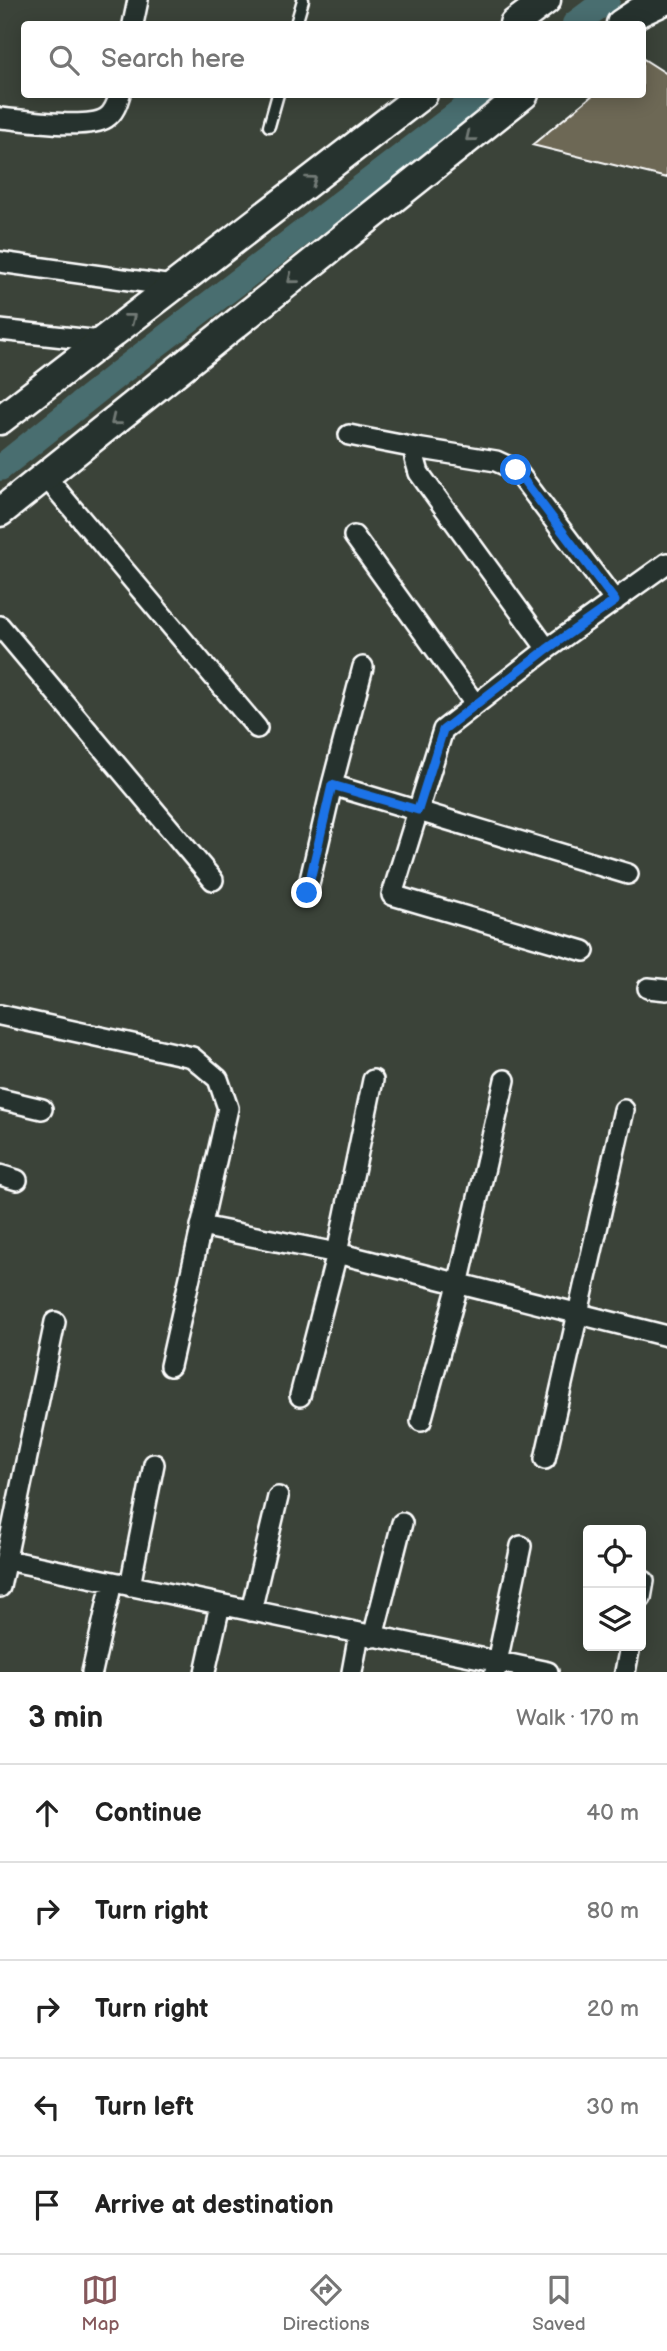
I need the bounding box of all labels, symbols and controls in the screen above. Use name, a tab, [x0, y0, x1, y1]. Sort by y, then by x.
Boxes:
search box	[21, 21, 646, 98]
icon: search	[45, 41, 83, 79]
text: Search here	[101, 44, 245, 75]
one-way arrow	[466, 129, 479, 141]
one-way arrow	[304, 175, 316, 188]
one-way arrow	[288, 270, 300, 283]
one-way arrow	[124, 314, 136, 327]
one-way arrow	[110, 412, 122, 425]
route start	[500, 454, 531, 485]
route end	[291, 877, 322, 908]
map controls	[583, 1525, 646, 1651]
button: locate	[583, 1525, 646, 1588]
button: layers	[583, 1588, 646, 1651]
text: 3 min	[28, 1700, 103, 1736]
text: Walk · 170 m	[516, 1704, 639, 1732]
icon: ahead	[28, 1794, 66, 1832]
text: Continue	[95, 1798, 202, 1829]
text: 40 m	[586, 1799, 639, 1827]
icon: right	[28, 1892, 66, 1930]
text: Turn right	[95, 1896, 208, 1927]
text: 80 m	[587, 1897, 639, 1925]
icon: right	[28, 1990, 66, 2028]
text: Turn right	[95, 1994, 208, 2025]
text: 20 m	[587, 1995, 639, 2023]
icon: left	[28, 2088, 66, 2126]
text: Turn left	[95, 2092, 194, 2123]
text: 30 m	[586, 2093, 639, 2121]
icon: arrive	[28, 2186, 66, 2224]
text: Arrive at destination	[95, 2190, 334, 2221]
tab: Map	[81, 2271, 120, 2336]
tab: Directions	[282, 2271, 370, 2336]
tab: Saved	[532, 2271, 586, 2336]

